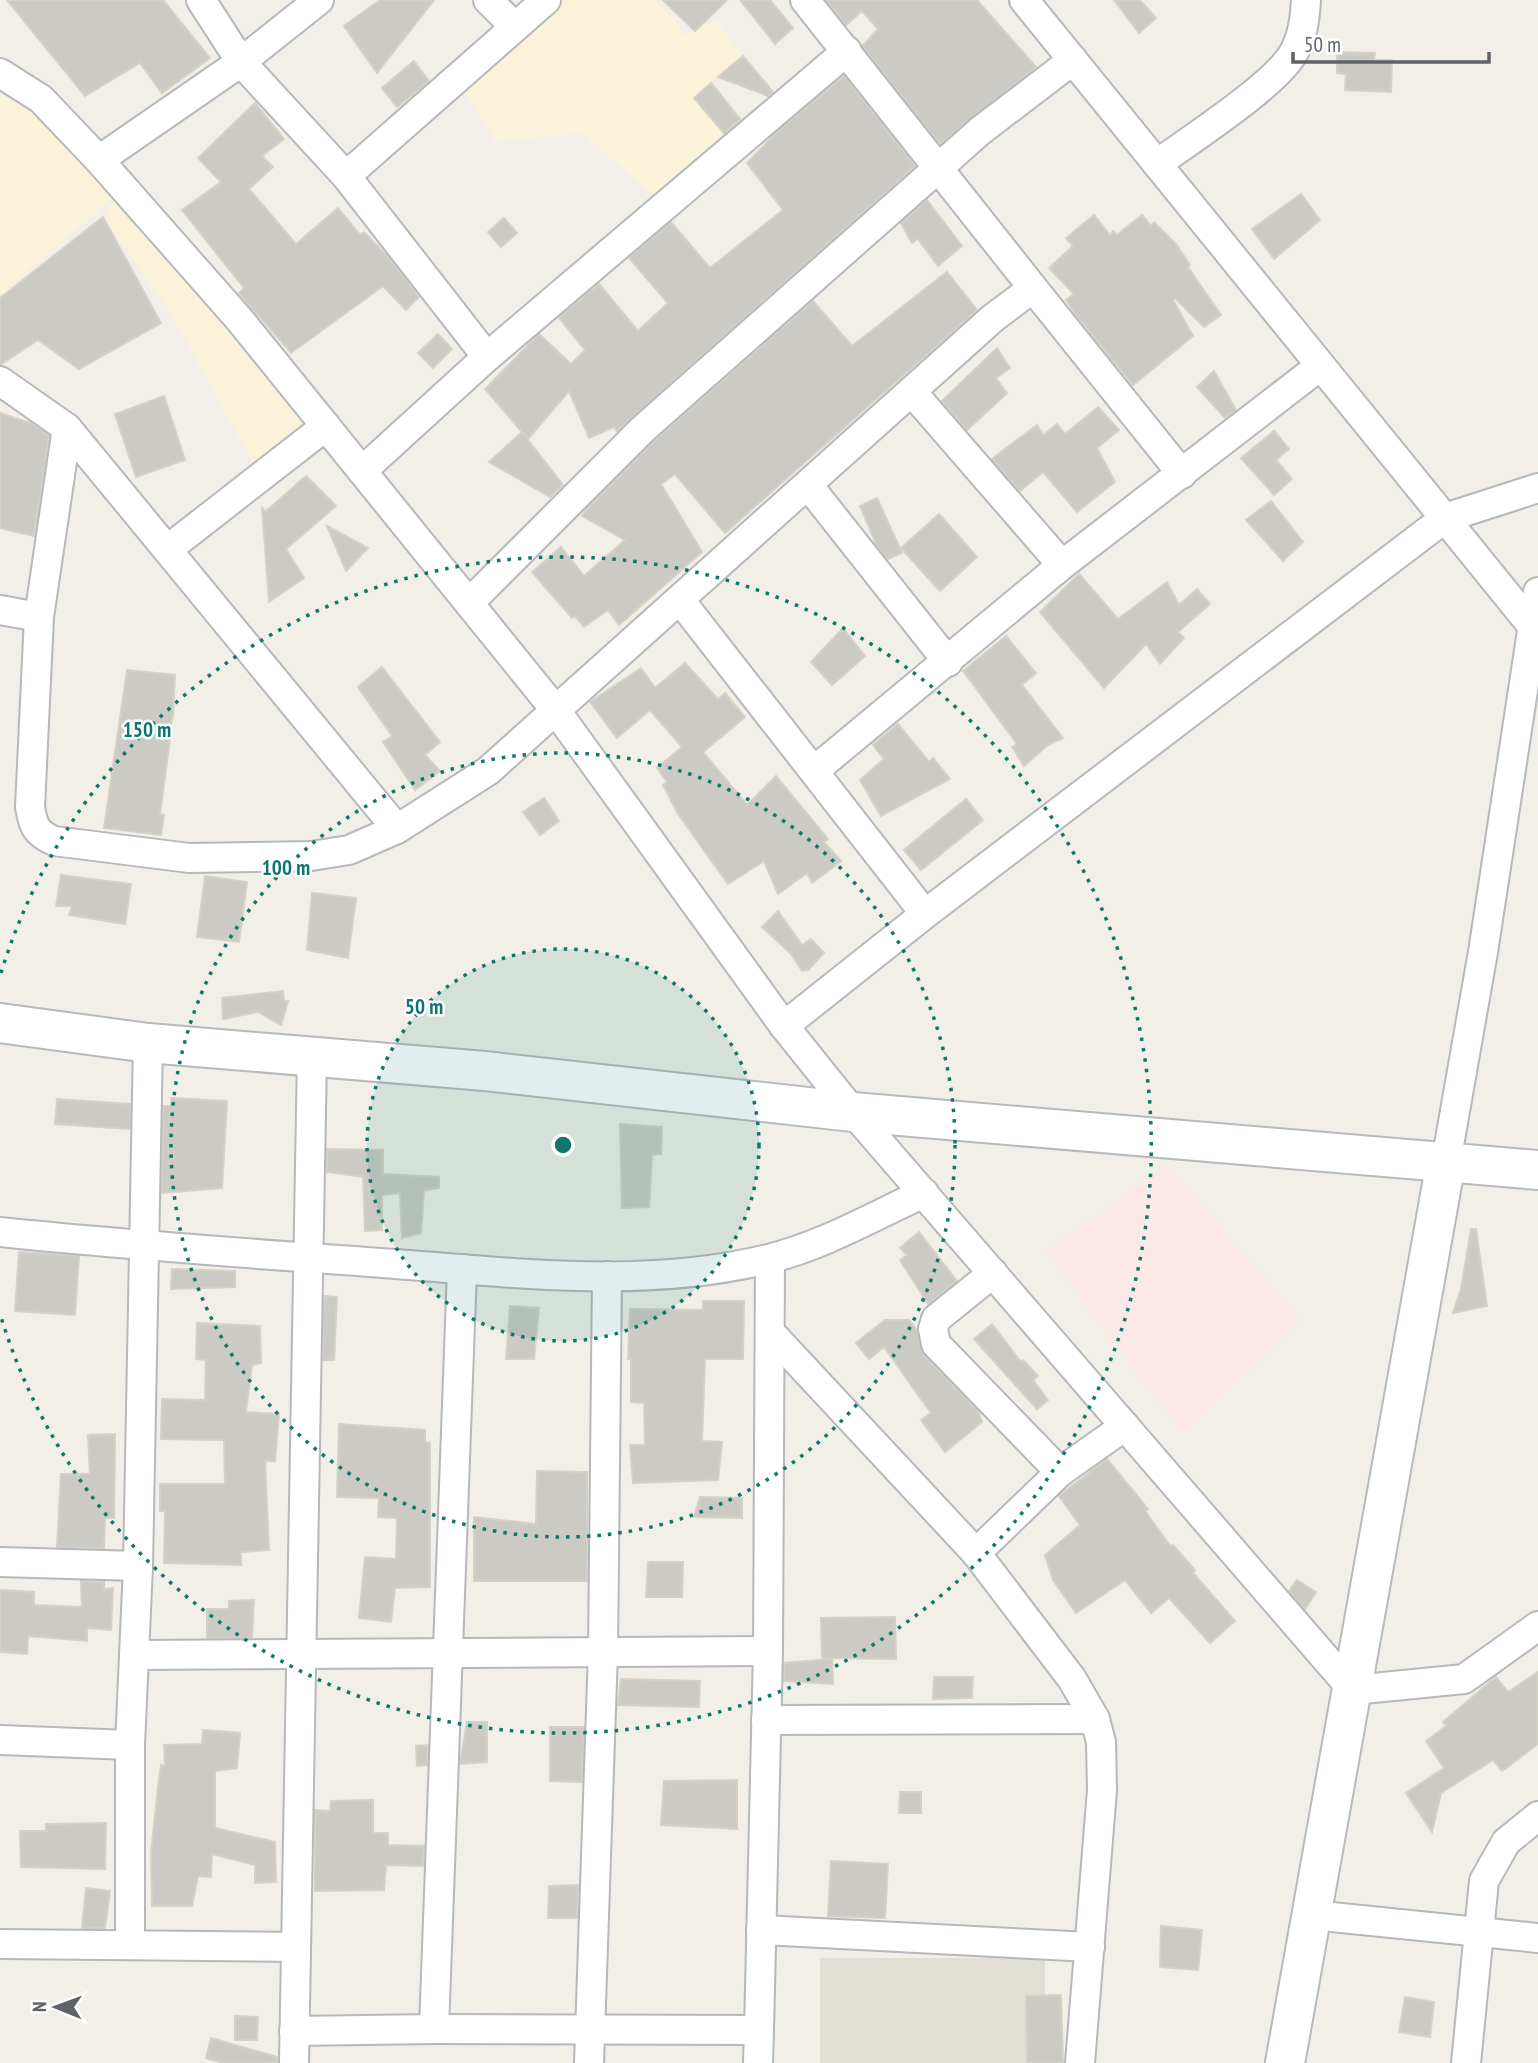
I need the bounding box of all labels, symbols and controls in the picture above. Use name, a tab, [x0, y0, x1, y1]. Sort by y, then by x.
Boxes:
scale bar	[1293, 21, 1489, 65]
text: 50 m	[1304, 31, 1341, 58]
text: 150 m	[123, 716, 171, 743]
text: 100 m	[262, 854, 310, 881]
text: 50 m	[405, 993, 443, 1020]
centre of rings	[551, 1133, 575, 1157]
north arrow	[21, 1972, 91, 2042]
text: N	[27, 2001, 51, 2012]

